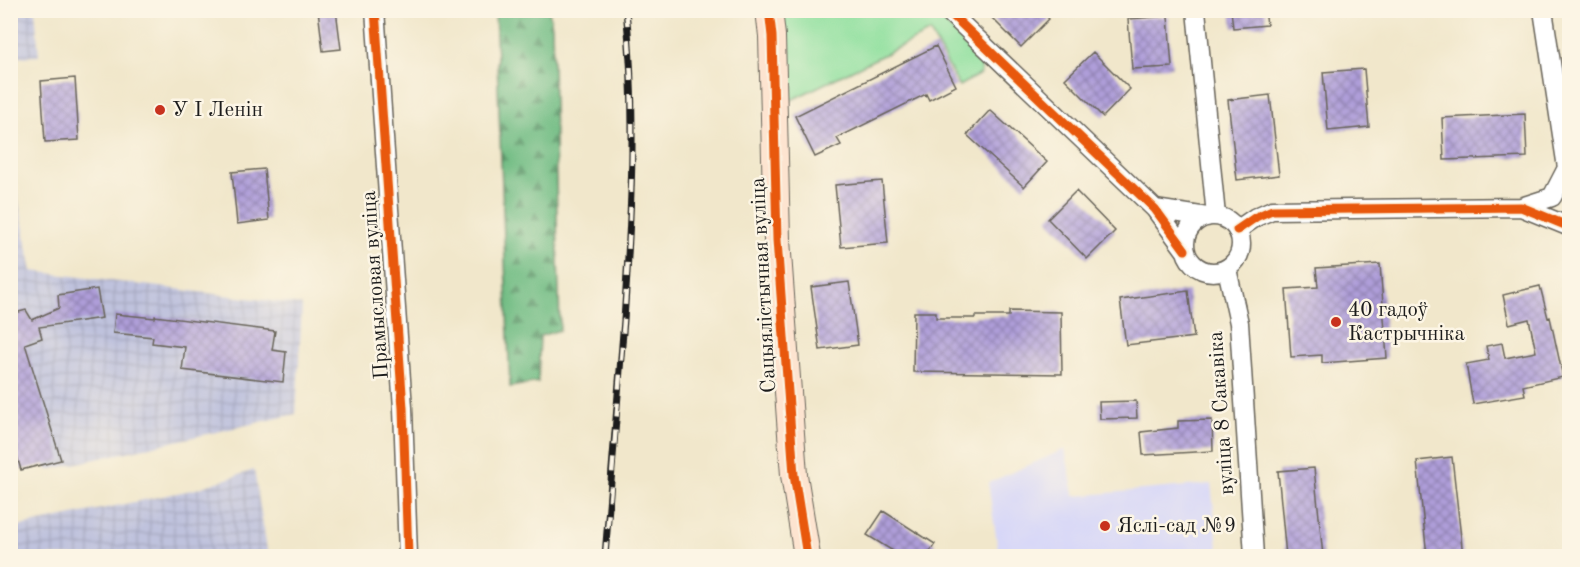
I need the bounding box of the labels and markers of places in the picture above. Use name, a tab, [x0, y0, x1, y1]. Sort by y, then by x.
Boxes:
place label: У І Ленін	[172, 100, 263, 121]
marker: У І Ленін	[153, 103, 167, 117]
place label: 40 гадоў Кастрычніка	[1348, 300, 1465, 345]
marker: 40 гадоў Кастрычніка	[1329, 315, 1343, 329]
place label: Яслі-сад №9	[1117, 516, 1236, 537]
marker: Яслі-сад №9	[1098, 519, 1112, 533]

